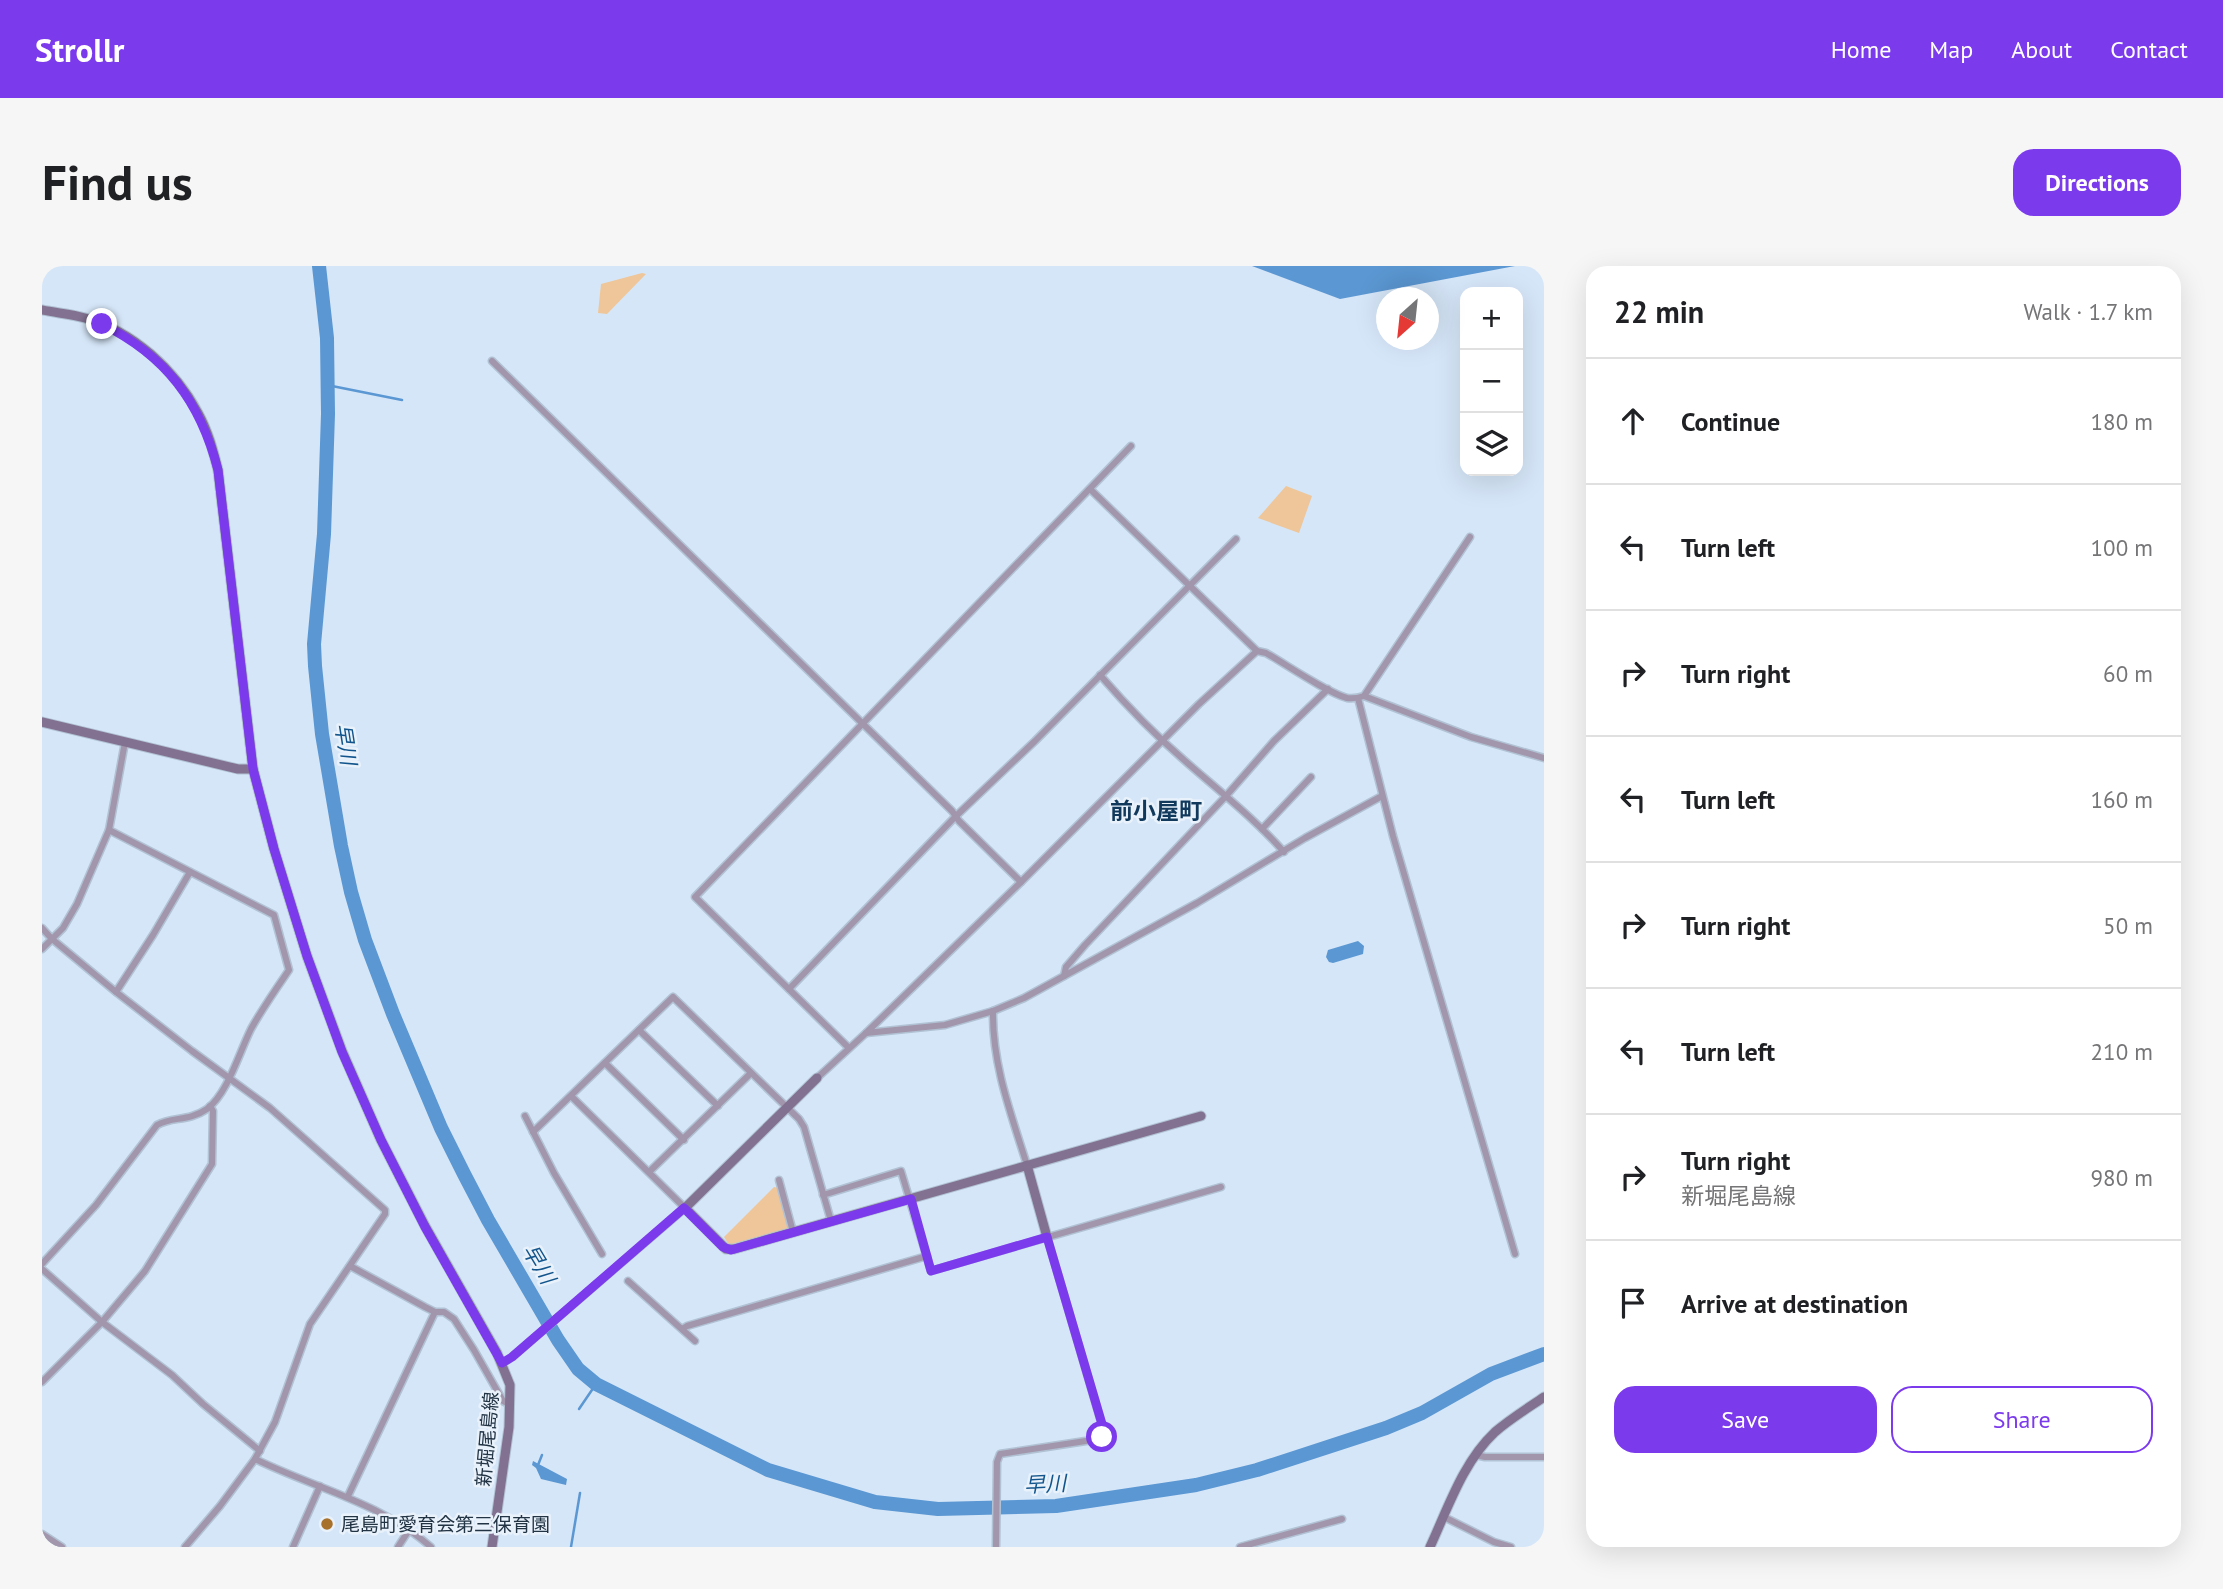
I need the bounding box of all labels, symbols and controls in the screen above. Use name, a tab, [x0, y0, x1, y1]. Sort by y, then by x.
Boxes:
text: Strollr	[35, 28, 124, 71]
text: Home	[1831, 34, 1891, 65]
text: Map	[1929, 34, 1973, 65]
text: About	[2011, 34, 2072, 65]
text: Contact	[2110, 34, 2188, 65]
button: Directions	[2013, 149, 2181, 216]
text: Find us	[42, 150, 193, 214]
north arrow	[1376, 287, 1439, 350]
map controls	[1460, 287, 1523, 476]
button: +	[1460, 287, 1523, 350]
text: 22 min	[1614, 292, 1704, 331]
text: Walk · 1.7 km	[2023, 297, 2153, 326]
route end	[86, 308, 117, 339]
button: −	[1460, 350, 1523, 413]
icon: ahead	[1614, 402, 1652, 440]
text: Continue	[1681, 405, 1780, 438]
text: 180 m	[2091, 407, 2153, 436]
button: layers	[1460, 413, 1523, 476]
icon: left	[1614, 528, 1652, 566]
text: Turn left	[1681, 531, 1775, 564]
text: 100 m	[2091, 533, 2153, 562]
icon: right	[1614, 654, 1652, 692]
text: Turn right	[1681, 657, 1790, 690]
text: 60 m	[2103, 659, 2153, 688]
water label: 早川	[329, 721, 363, 769]
icon: left	[1614, 780, 1652, 818]
text: Turn left	[1681, 783, 1775, 816]
text: 160 m	[2091, 785, 2153, 814]
district label: 前小屋町	[1110, 796, 1202, 825]
icon: right	[1614, 906, 1652, 944]
text: Turn right	[1681, 909, 1790, 942]
text: 50 m	[2103, 911, 2153, 940]
icon: left	[1614, 1032, 1652, 1070]
text: Turn left	[1681, 1035, 1775, 1068]
text: 210 m	[2091, 1037, 2153, 1066]
text: Turn right	[1681, 1144, 1790, 1177]
icon: right	[1614, 1158, 1652, 1196]
text: 980 m	[2091, 1163, 2153, 1192]
text: 新堀尾島線	[1681, 1181, 1796, 1210]
water label: 早川	[517, 1239, 562, 1291]
icon: arrive	[1614, 1284, 1652, 1322]
text: Arrive at destination	[1681, 1287, 1908, 1320]
button: Save	[1614, 1386, 1877, 1453]
button: Share	[1891, 1386, 2153, 1453]
street label: 新堀尾島線	[471, 1391, 503, 1487]
route start	[1086, 1421, 1117, 1452]
water label: 早川	[1023, 1469, 1069, 1499]
place label: 尾島町愛育会第三保育園	[341, 1512, 550, 1536]
marker: 尾島町愛育会第三保育園	[319, 1516, 335, 1532]

